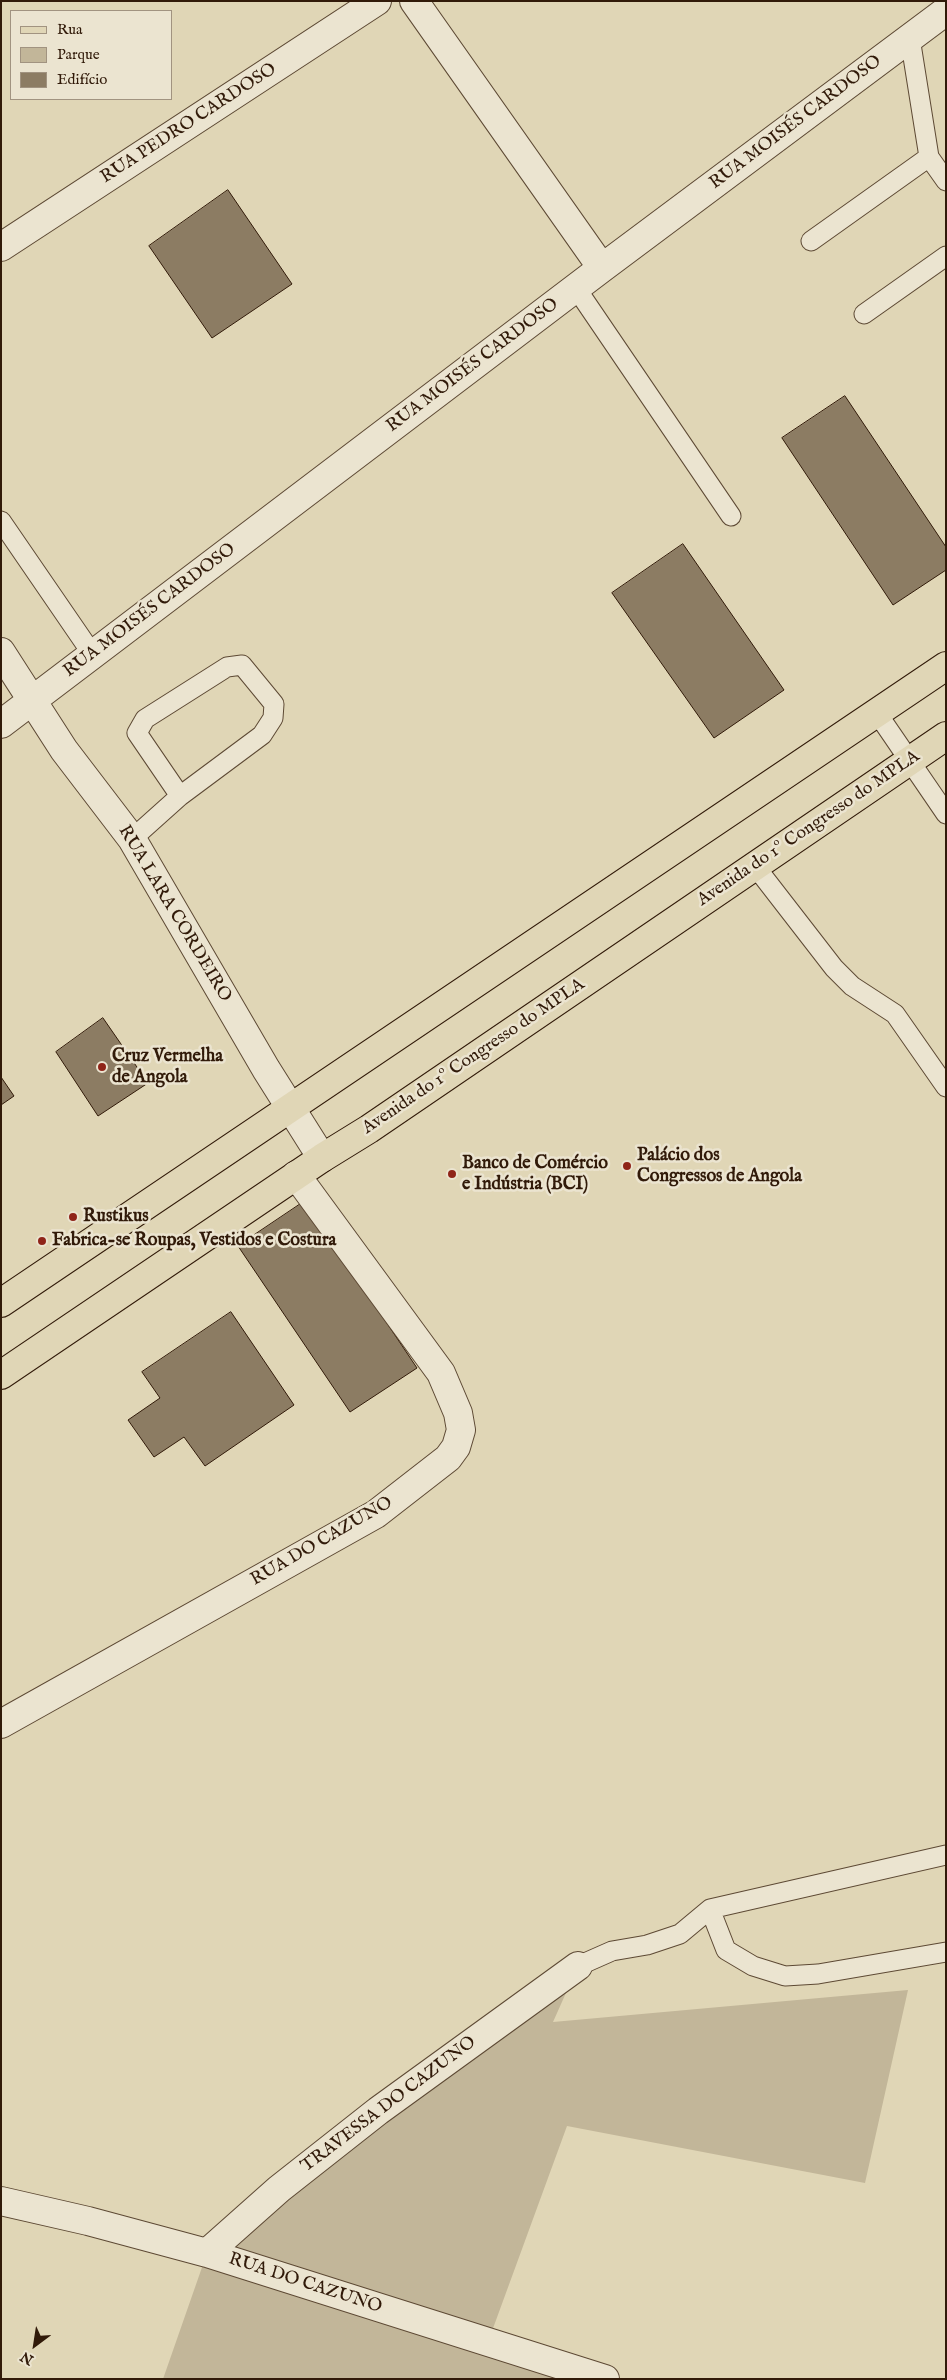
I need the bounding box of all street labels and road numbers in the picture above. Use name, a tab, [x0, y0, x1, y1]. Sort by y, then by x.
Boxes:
street label: RUA MOISÉS CARDOSO	[706, 51, 886, 195]
street label: RUA PEDRO CARDOSO	[97, 59, 281, 189]
street label: RUA MOISÉS CARDOSO	[383, 294, 563, 438]
street label: RUA MOISÉS CARDOSO	[60, 539, 240, 683]
street label: Avenida do 1º Congresso do MPLA	[694, 746, 924, 912]
street label: RUA LARA CORDEIRO	[113, 822, 235, 1006]
street label: Avenida do 1º Congresso do MPLA	[359, 974, 589, 1140]
street label: RUA DO CAZUNO	[247, 1493, 397, 1591]
street label: TRAVESSA DO CAZUNO	[297, 2032, 481, 2178]
street label: RUA DO CAZUNO	[226, 2249, 384, 2319]

